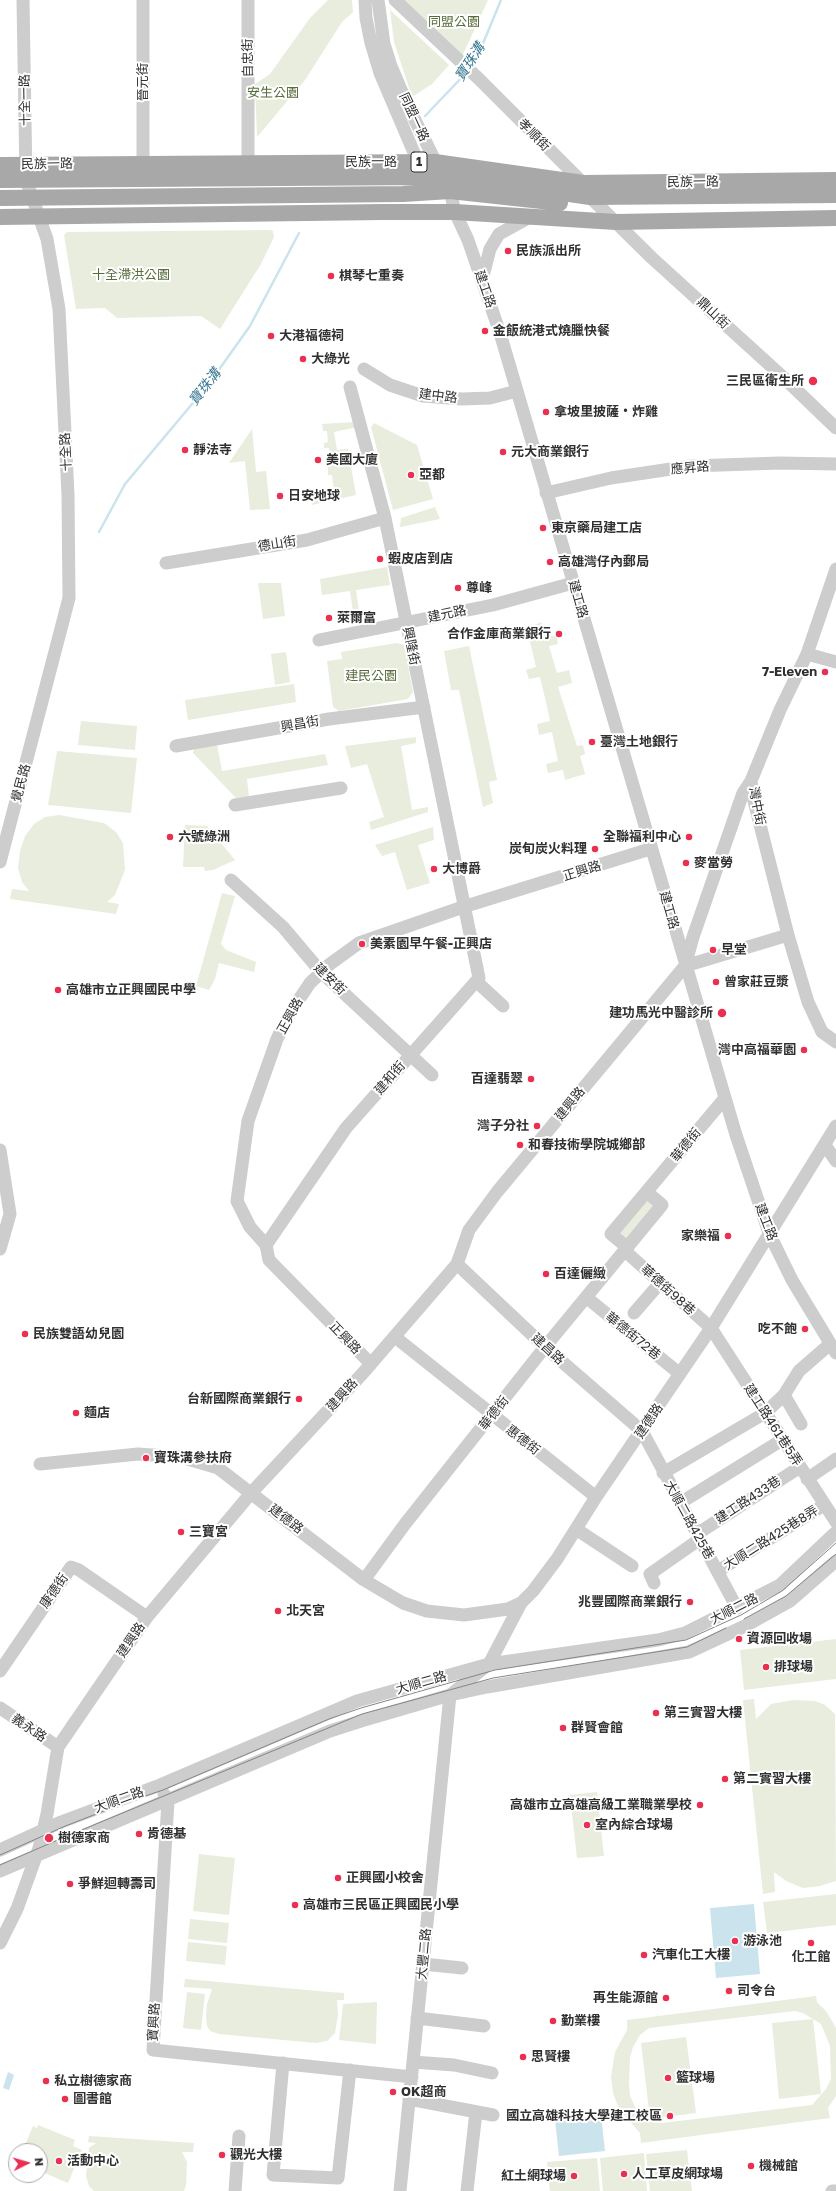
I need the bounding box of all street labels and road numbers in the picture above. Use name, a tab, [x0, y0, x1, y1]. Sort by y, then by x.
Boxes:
street label: 自忠街	[240, 38, 256, 78]
street label: 晉元街	[135, 63, 151, 101]
street label: 十全一路	[17, 74, 33, 126]
street label: 同盟一路	[396, 90, 432, 144]
street label: 孝順街	[515, 116, 553, 154]
road number: 1	[411, 152, 427, 172]
street label: 民族一路	[345, 154, 397, 170]
street label: 民族一路	[21, 156, 73, 172]
street label: 民族一路	[667, 174, 719, 190]
street label: 建工路	[471, 268, 499, 310]
street label: 鼎山街	[693, 294, 733, 332]
street label: 建中路	[418, 386, 458, 406]
street label: 十全路	[57, 432, 75, 472]
street label: 應昇路	[670, 459, 710, 477]
street label: 德山街	[257, 533, 297, 555]
street label: 建工路	[565, 578, 591, 620]
street label: 建元路	[426, 602, 468, 626]
street label: 興隆街	[399, 625, 423, 667]
street label: 興昌街	[279, 713, 321, 735]
street label: 覺民路	[8, 762, 34, 804]
street label: 灣中街	[746, 785, 768, 827]
street label: 正興路	[561, 858, 603, 884]
street label: 建工路	[656, 889, 682, 931]
street label: 建安街	[311, 960, 349, 998]
street label: 正興路	[274, 995, 306, 1037]
street label: 建和街	[371, 1058, 409, 1098]
street label: 建興路	[552, 1084, 588, 1124]
street label: 華德街	[668, 1125, 704, 1165]
street label: 建工路	[752, 1201, 780, 1243]
street label: 華德街98巷	[638, 1262, 698, 1318]
street label: 華德街72巷	[602, 1309, 664, 1363]
street label: 正興路	[326, 1319, 364, 1357]
street label: 建昌路	[528, 1330, 568, 1368]
street label: 建興路	[323, 1375, 361, 1415]
street label: 建工路461巷5弄	[741, 1381, 805, 1469]
street label: 華德街	[476, 1393, 512, 1433]
street label: 建德路	[632, 1400, 666, 1442]
street label: 惠德街	[503, 1422, 543, 1458]
street label: 建工路433巷	[712, 1473, 784, 1527]
street label: 大順二路425巷	[661, 1478, 717, 1562]
street label: 建德路	[266, 1501, 306, 1537]
street label: 大順二路425巷8弄	[721, 1503, 821, 1573]
street label: 康德街	[36, 1571, 72, 1611]
street label: 大順二路	[707, 1590, 761, 1628]
street label: 建興路	[114, 1619, 148, 1661]
street label: 大順二路	[394, 1668, 448, 1698]
street label: 義永路	[8, 1711, 50, 1745]
street label: 大順二路	[92, 1784, 146, 1816]
street label: 大豐二路	[414, 1927, 434, 1981]
street label: 寶興路	[145, 2002, 163, 2042]

